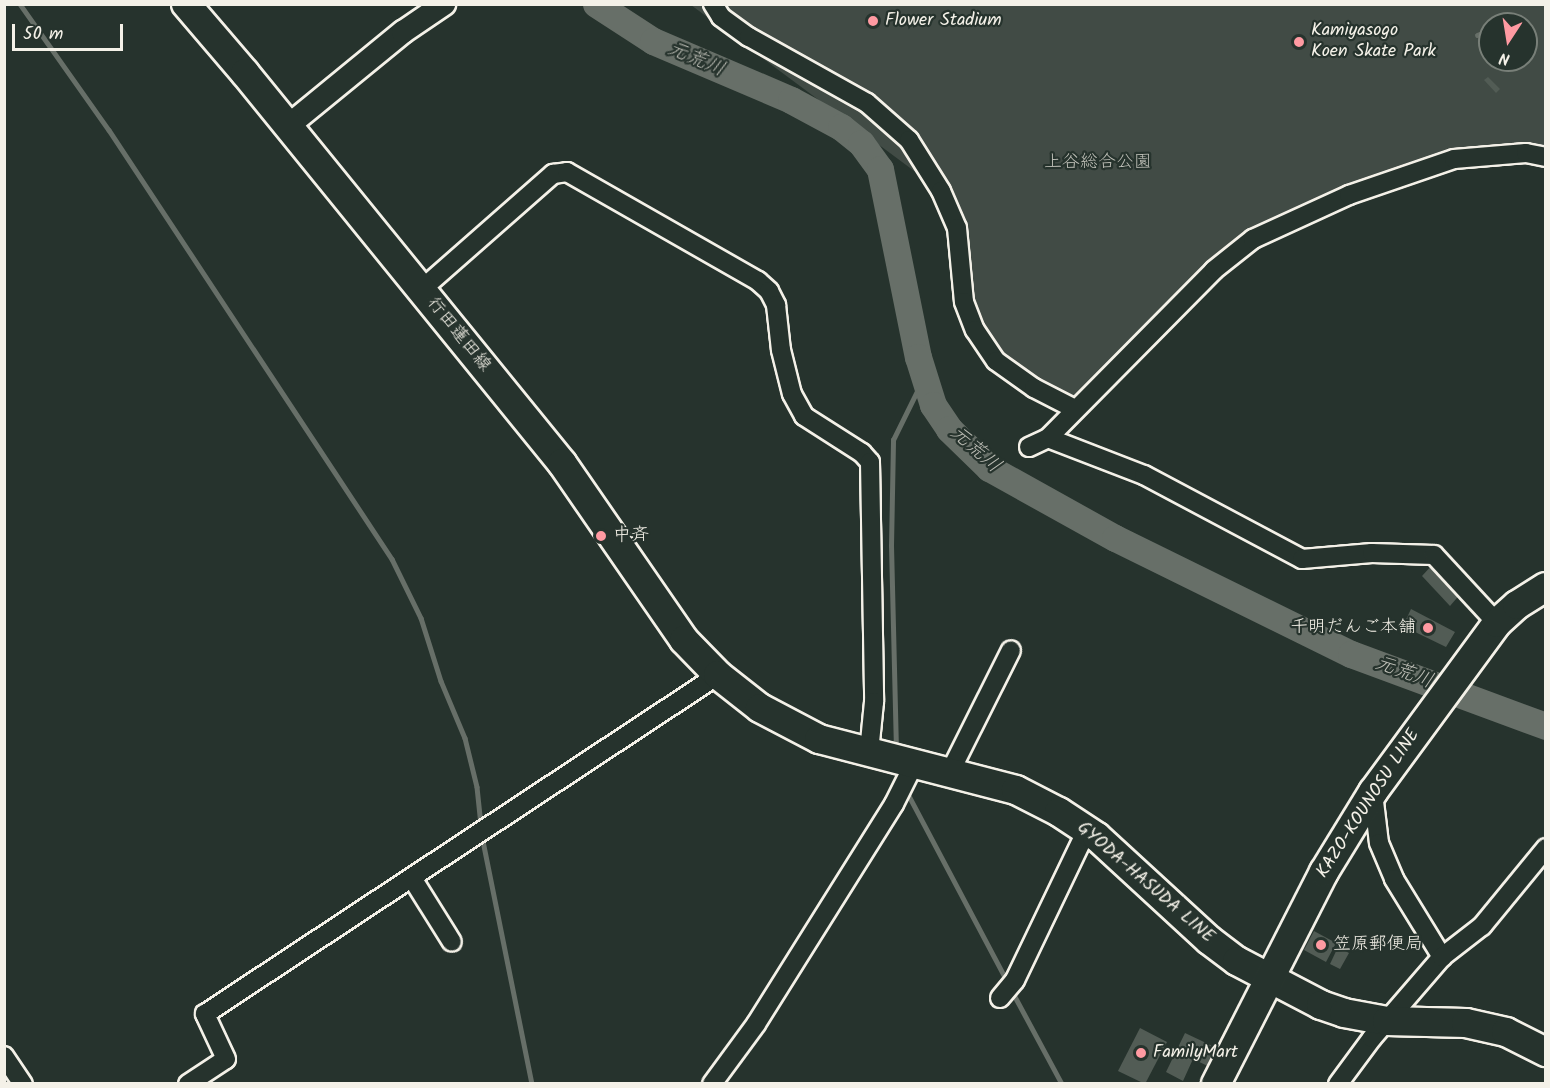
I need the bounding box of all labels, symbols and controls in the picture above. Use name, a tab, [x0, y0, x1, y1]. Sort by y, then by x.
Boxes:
place label: Flower Stadium	[885, 10, 1002, 32]
scale bar	[15, 12, 126, 50]
north arrow	[1478, 12, 1538, 72]
marker: Flower Stadium	[866, 14, 880, 28]
text: 50 m	[23, 20, 63, 49]
place label: Kamiyasogo Koen Skate Park	[1311, 21, 1436, 63]
marker: Kamiyasogo Koen Skate Park	[1292, 35, 1306, 49]
water label: 元荒川	[664, 37, 728, 83]
text: N	[1497, 45, 1512, 71]
park label: 上谷総合公園	[1044, 152, 1152, 174]
street label: 行田蓮田線	[421, 293, 495, 377]
water label: 元荒川	[944, 421, 1006, 479]
place label: 中斉	[613, 525, 649, 547]
marker: 中斉	[594, 529, 608, 543]
place label: 千明だんご本舗	[1290, 617, 1416, 639]
marker: 千明だんご本舗	[1421, 621, 1435, 635]
water label: 元荒川	[1372, 651, 1436, 695]
street label: KAZO-KOUNOSU LINE	[1313, 725, 1425, 883]
street label: GYODA-HASUDA LINE	[1072, 818, 1218, 948]
place label: 笠原郵便局	[1333, 934, 1423, 956]
marker: 笠原郵便局	[1314, 938, 1328, 952]
place label: FamilyMart	[1153, 1042, 1238, 1064]
marker: FamilyMart	[1134, 1046, 1148, 1060]

